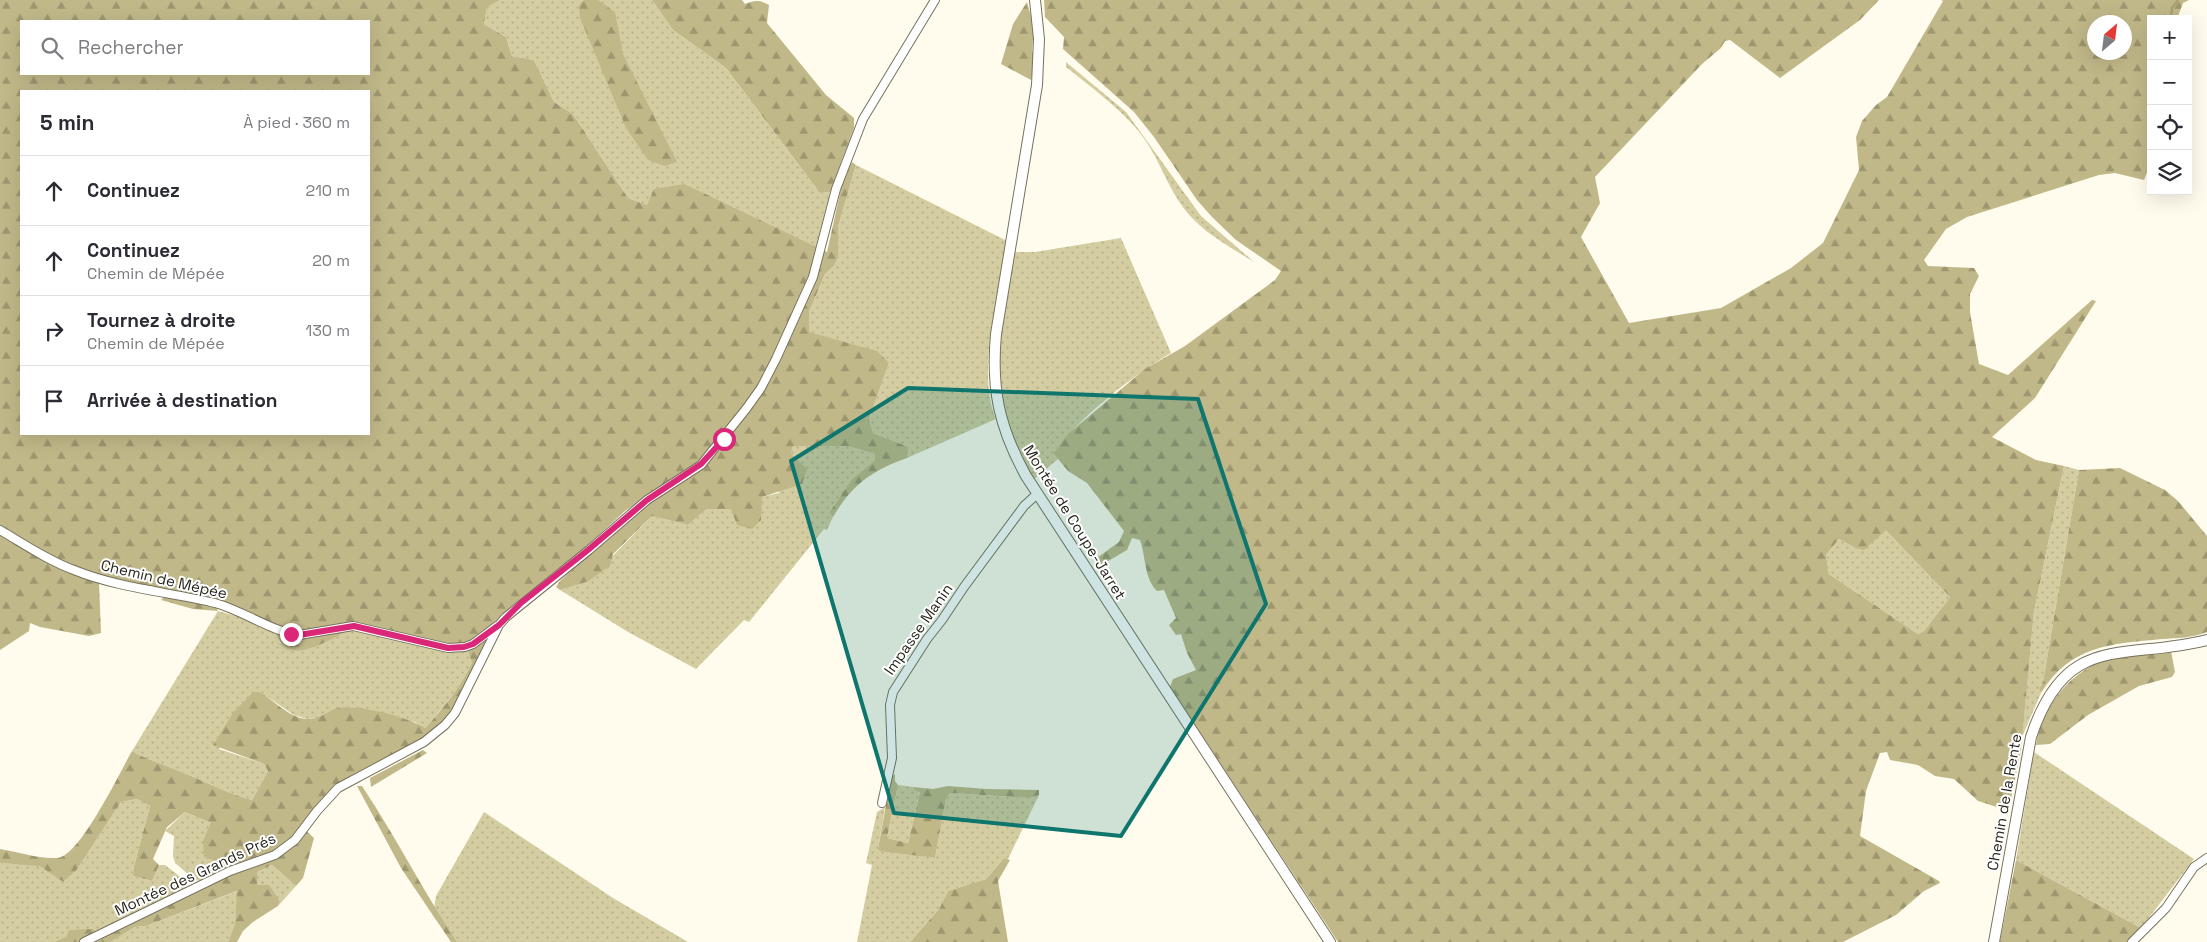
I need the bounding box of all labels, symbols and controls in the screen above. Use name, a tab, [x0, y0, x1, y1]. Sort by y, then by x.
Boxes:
north arrow	[2087, 15, 2132, 60]
map controls	[2147, 15, 2192, 195]
button: +	[2147, 15, 2192, 60]
search box	[20, 20, 370, 75]
icon: search	[38, 34, 66, 62]
text: Rechercher	[78, 35, 184, 60]
button: −	[2147, 60, 2192, 105]
button: locate	[2147, 105, 2192, 150]
text: 5 min	[40, 109, 94, 136]
text: À pied · 360 m	[243, 112, 350, 133]
button: layers	[2147, 150, 2192, 195]
icon: ahead	[40, 177, 68, 205]
text: Continuez	[87, 178, 180, 203]
text: 210 m	[306, 180, 350, 201]
text: Continuez	[87, 238, 180, 263]
icon: ahead	[40, 247, 68, 275]
text: 20 m	[312, 250, 350, 271]
text: Chemin de Mépée	[87, 263, 225, 284]
text: Tournez à droite	[87, 308, 236, 333]
icon: right	[40, 317, 68, 345]
text: 130 m	[306, 320, 350, 341]
text: Chemin de Mépée	[87, 333, 225, 354]
icon: arrive	[40, 387, 68, 415]
text: Arrivée à destination	[87, 388, 277, 413]
route start	[713, 428, 736, 451]
street label: Montée de Coupe-Jarret	[1020, 441, 1131, 603]
street label: Chemin de Mépée	[99, 555, 229, 603]
street label: Impasse Manin	[880, 580, 956, 678]
route end	[280, 623, 303, 646]
street label: Chemin de la Rente	[1983, 732, 2025, 872]
street label: Montée des Grands Prés	[111, 828, 279, 920]

